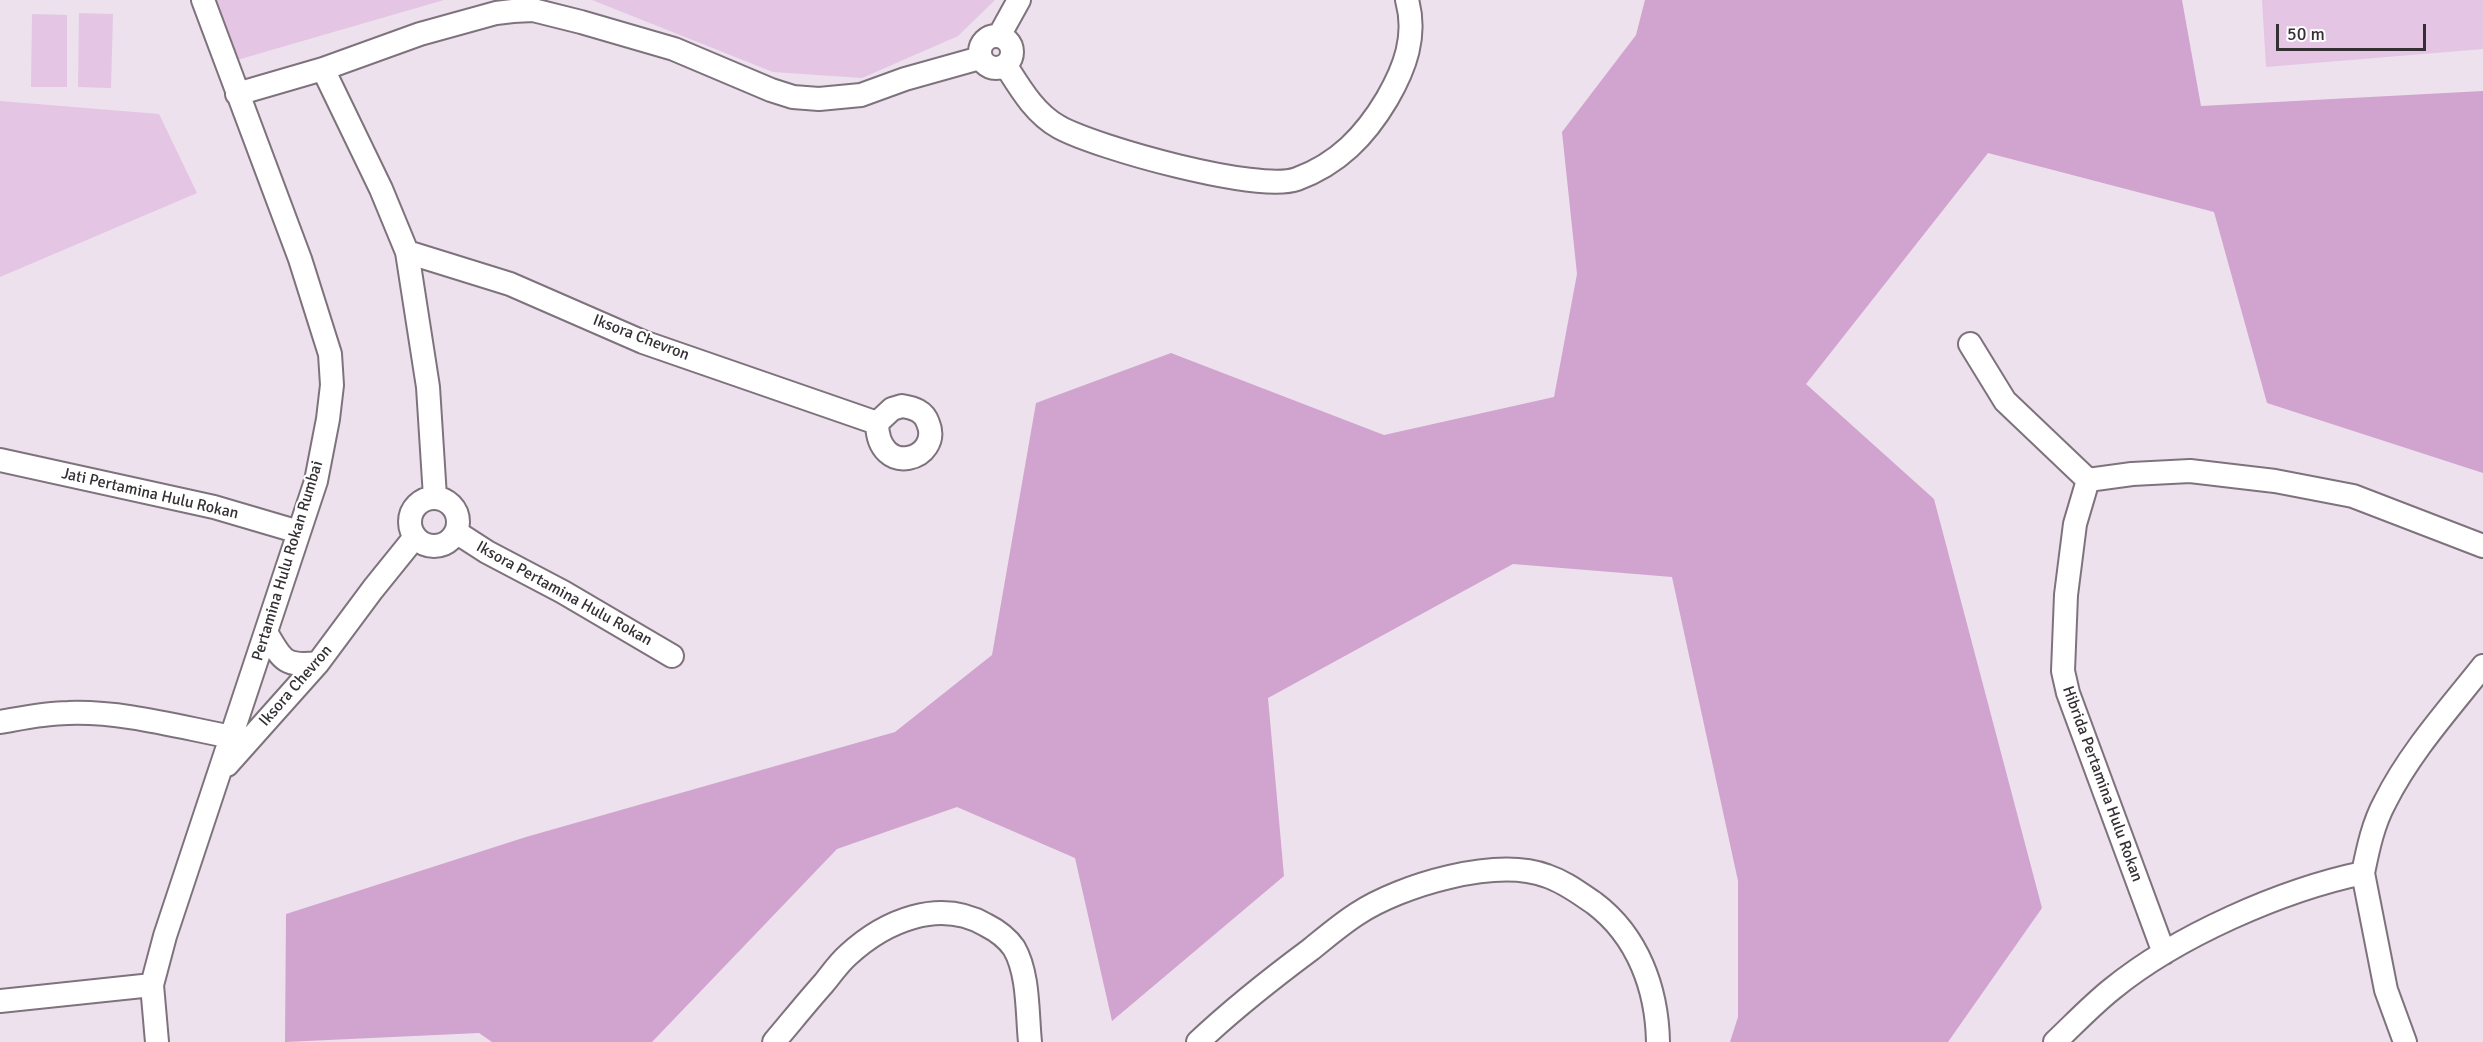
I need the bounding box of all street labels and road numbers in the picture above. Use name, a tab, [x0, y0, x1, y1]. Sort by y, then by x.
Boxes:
street label: Iksora Chevron	[590, 311, 692, 365]
street label: Pertamina Hulu Rokan Rumbai	[248, 459, 328, 663]
street label: Jati Pertamina Hulu Rokan	[60, 464, 240, 524]
street label: Iksora Pertamina Hulu Rokan	[473, 538, 655, 650]
street label: Iksora Chevron	[255, 641, 337, 731]
street label: Hibrida Pertamina Hulu Rokan	[2058, 683, 2146, 885]

